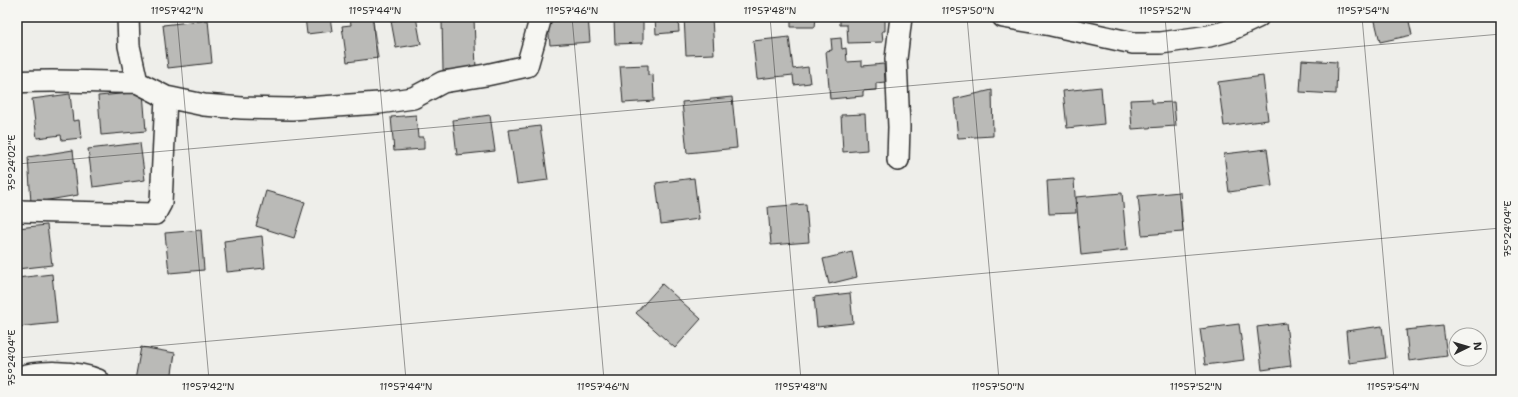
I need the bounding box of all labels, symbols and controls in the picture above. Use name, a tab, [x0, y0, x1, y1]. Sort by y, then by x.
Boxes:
text: 11°57'42"N	[151, 4, 203, 17]
text: 11°57'44"N	[348, 4, 402, 17]
text: 11°57'46"N	[546, 4, 598, 17]
text: 11°57'48"N	[743, 4, 797, 17]
text: 11°57'50"N	[942, 4, 995, 17]
text: 11°57'52"N	[1139, 4, 1191, 17]
text: 11°57'54"N	[1337, 4, 1389, 17]
text: 75°24'02"E	[5, 135, 18, 191]
text: 75°24'04"E	[1501, 200, 1514, 258]
north arrow	[1448, 327, 1488, 367]
text: 75°24'04"E	[5, 329, 18, 387]
text: N	[1470, 341, 1485, 351]
text: 11°57'42"N	[182, 380, 234, 393]
text: 11°57'44"N	[379, 380, 433, 393]
text: 11°57'46"N	[577, 380, 629, 393]
text: 11°57'48"N	[774, 380, 828, 393]
text: 11°57'50"N	[972, 380, 1025, 393]
text: 11°57'52"N	[1170, 380, 1222, 393]
text: 11°57'54"N	[1367, 380, 1419, 393]

